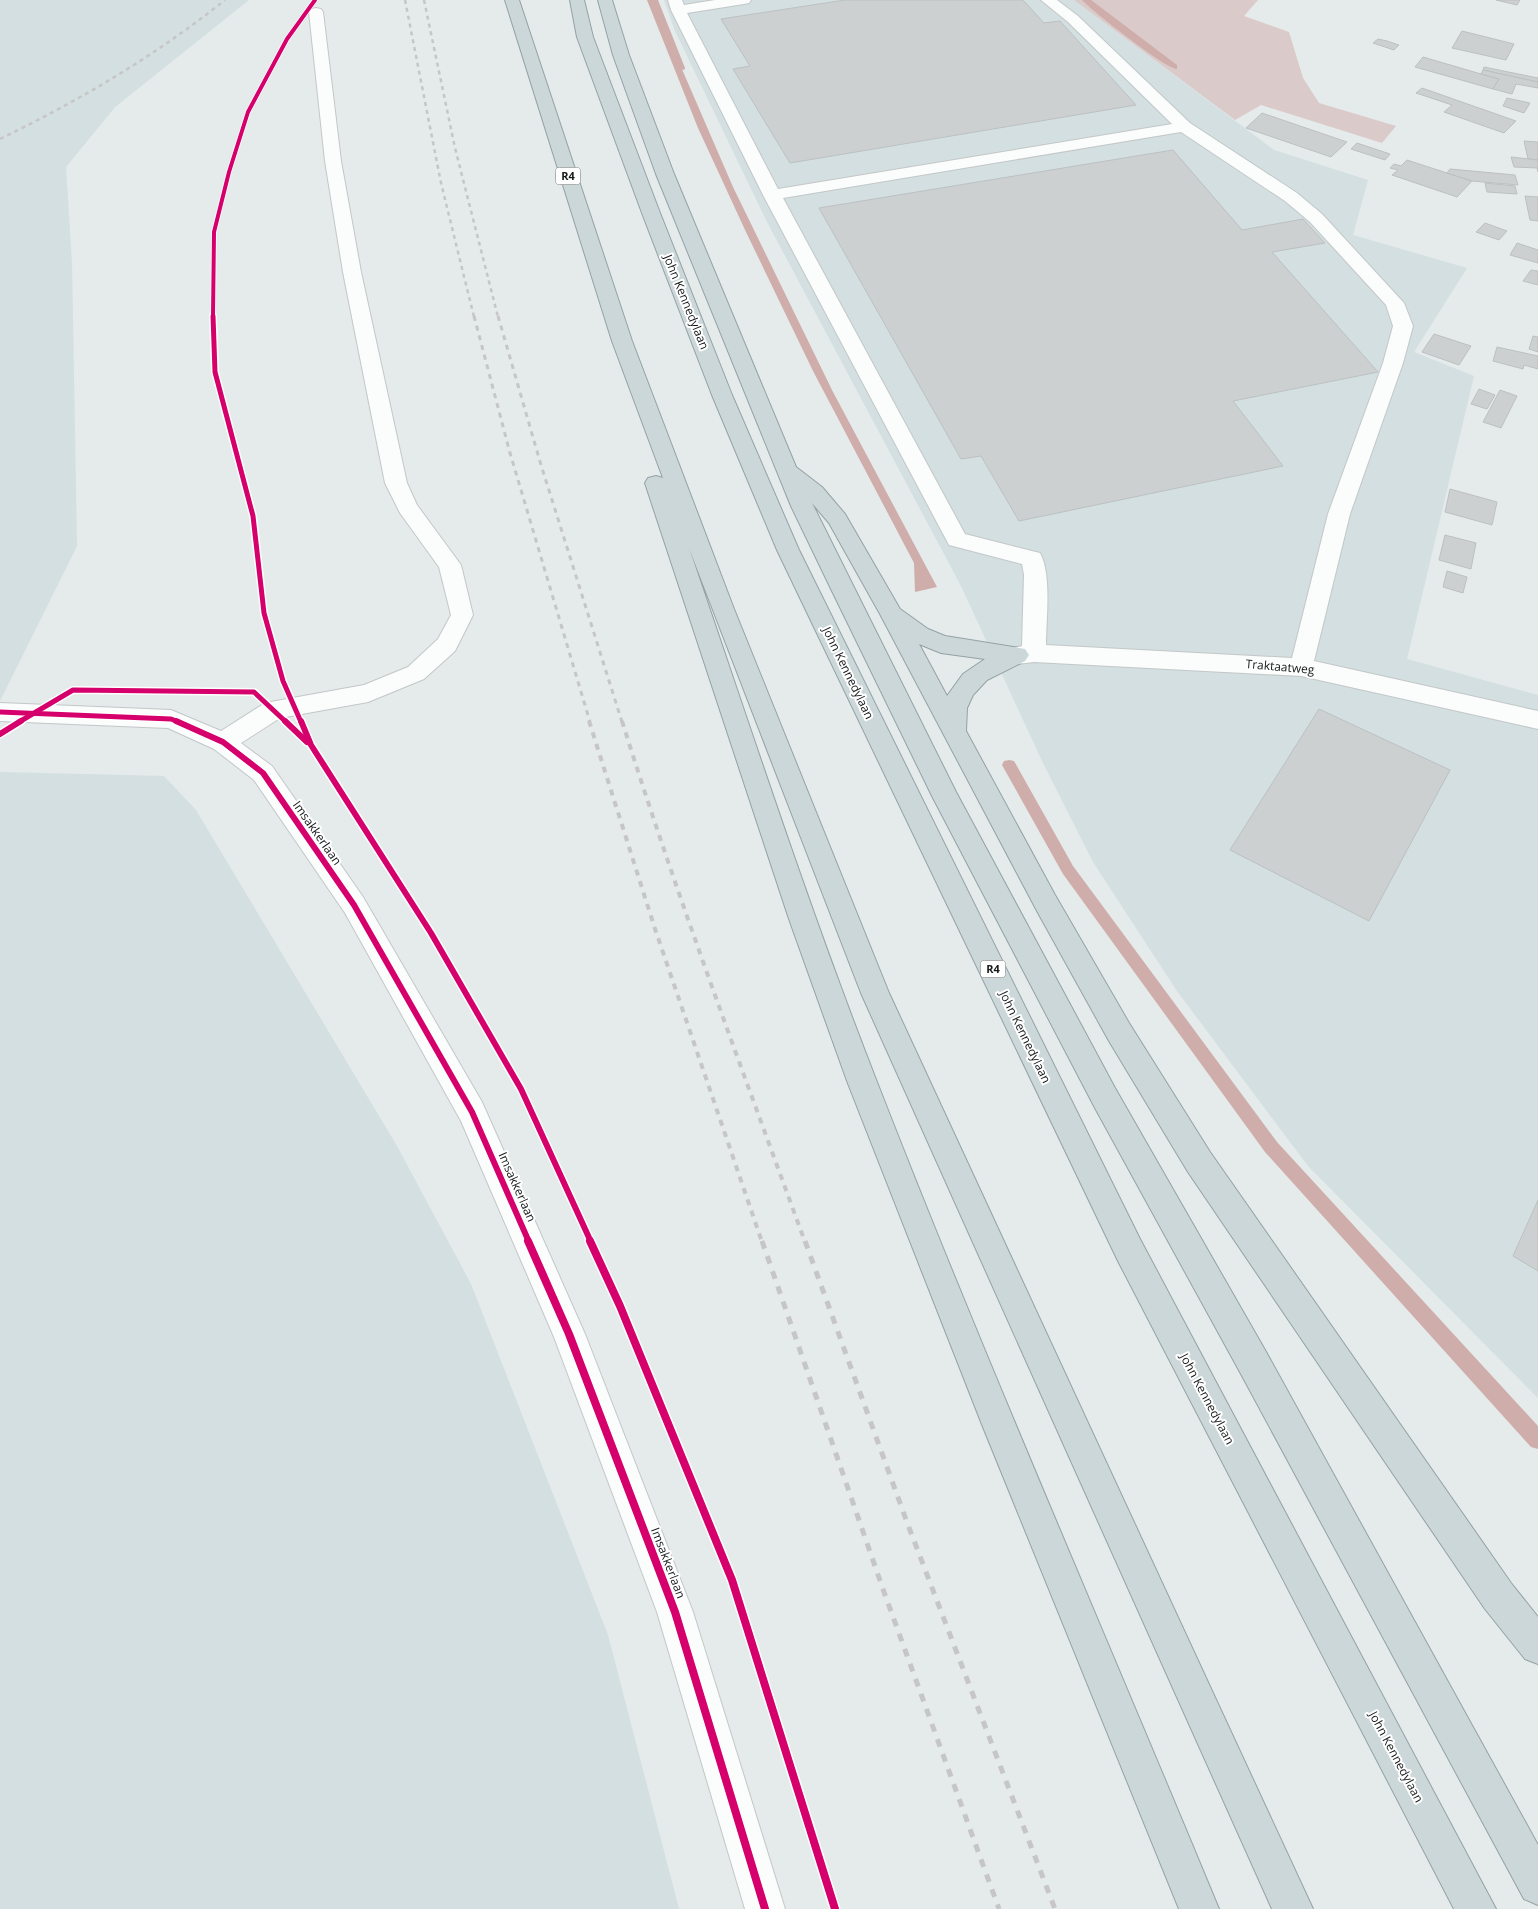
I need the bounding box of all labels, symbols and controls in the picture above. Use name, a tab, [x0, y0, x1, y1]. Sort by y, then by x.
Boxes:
road number: R4	[556, 168, 580, 185]
street label: John Kennedylaan	[659, 251, 713, 352]
street label: John Kennedylaan	[818, 623, 878, 722]
street label: Traktaatweg	[1245, 655, 1316, 678]
street label: Imsakkerlaan	[289, 797, 346, 868]
road number: R4	[980, 961, 1006, 978]
street label: John Kennedylaan	[995, 987, 1055, 1086]
street label: Imsakkerlaan	[494, 1149, 540, 1224]
street label: John Kennedylaan	[1176, 1349, 1239, 1447]
street label: Imsakkerlaan	[647, 1525, 690, 1601]
street label: John Kennedylaan	[1365, 1707, 1428, 1805]

